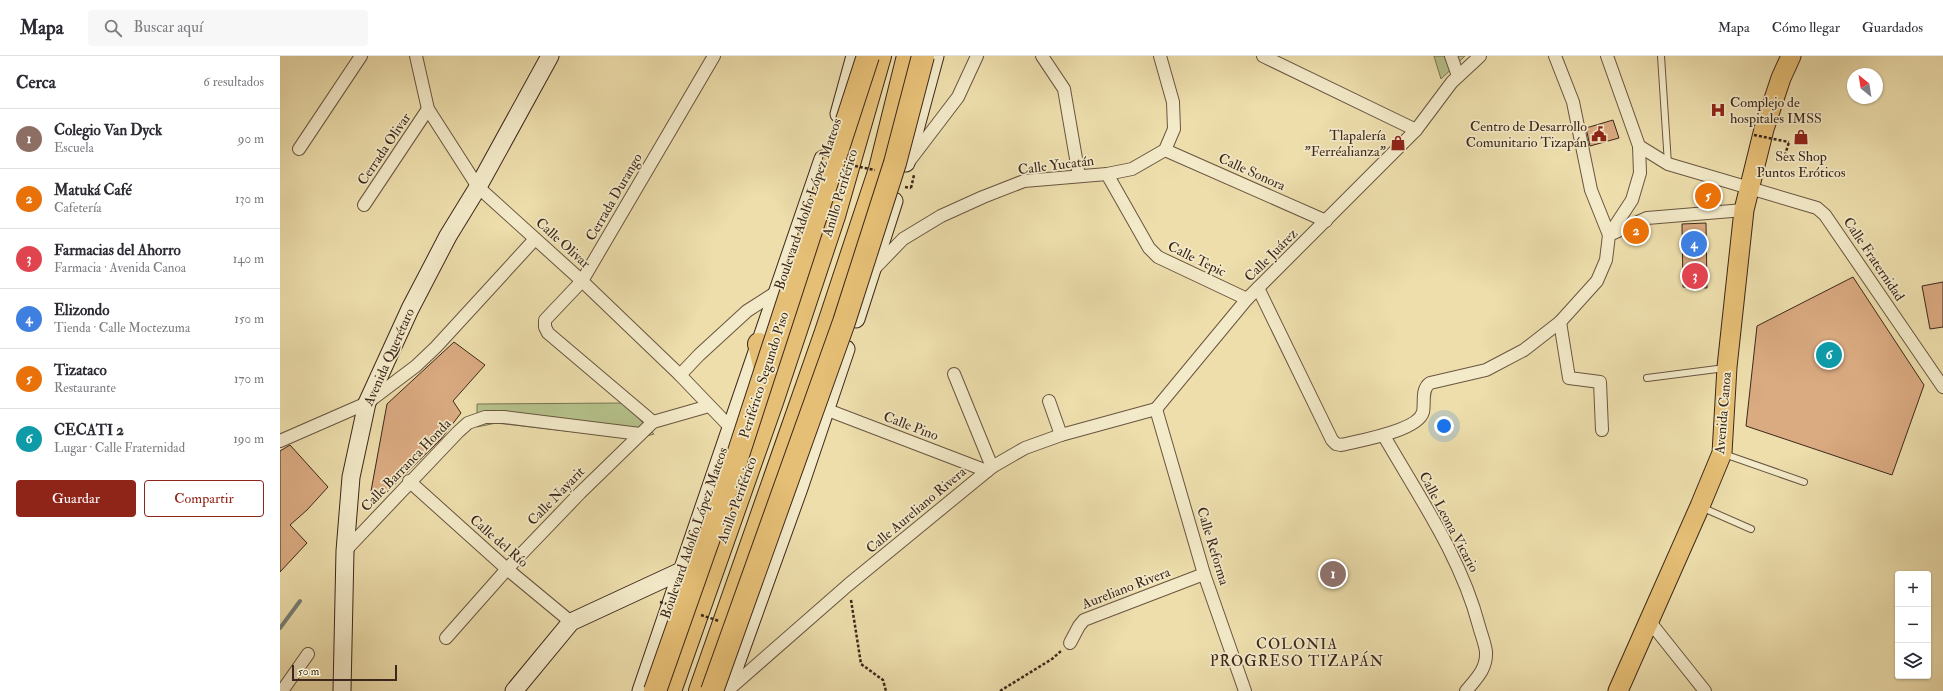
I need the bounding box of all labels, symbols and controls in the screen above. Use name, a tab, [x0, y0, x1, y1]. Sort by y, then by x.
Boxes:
search box	[88, 10, 368, 46]
text: Mapa	[20, 16, 64, 40]
icon: search	[102, 17, 124, 39]
text: Buscar aquí	[134, 18, 203, 37]
text: Mapa	[1718, 19, 1750, 36]
text: Cómo llegar	[1772, 19, 1840, 36]
text: Guardados	[1862, 19, 1923, 36]
north arrow	[1847, 68, 1883, 104]
text: Cerca	[16, 72, 56, 93]
text: 6 resultados	[203, 74, 264, 90]
place label: Complejo de hospitales IMSS	[1730, 94, 1822, 128]
hospital icon: Complejo de hospitales IMSS	[1709, 101, 1727, 119]
street label: Cerrada Olivar	[354, 109, 415, 188]
street label: Boulevard Adolfo López Mateos	[771, 116, 846, 292]
place label: Centro de Desarrollo Comunitario Tizapán	[1466, 118, 1587, 152]
text: Colegio Van Dyck	[54, 121, 162, 140]
public building icon: Centro de Desarrollo Comunitario Tizapán	[1590, 125, 1608, 143]
place label: Tlapalería "Ferréalianza"	[1305, 127, 1386, 160]
shop icon: Sex Shop Puntos Eróticos	[1792, 128, 1810, 146]
text: 1	[27, 131, 31, 147]
text: 90 m	[238, 131, 264, 147]
shop icon: Tlapalería "Ferréalianza"	[1389, 134, 1407, 152]
text: Escuela	[54, 140, 94, 156]
street label: Anillo Periférico	[818, 147, 861, 240]
place label: Sex Shop Puntos Eróticos	[1757, 148, 1846, 181]
street label: Cerrada Durango	[582, 150, 646, 244]
street label: Calle Sonora	[1216, 150, 1288, 194]
street label: Calle Yucatán	[1017, 152, 1095, 178]
text: Matuká Café	[54, 181, 132, 200]
pin: 5	[1695, 181, 1721, 211]
text: 2	[26, 191, 32, 207]
text: 130 m	[235, 191, 264, 207]
text: Cafetería	[54, 200, 102, 216]
street label: Calle Olivar	[532, 214, 594, 272]
street label: Calle Fraternidad	[1840, 214, 1908, 304]
pin: 2	[1623, 216, 1649, 246]
street label: Calle Juárez	[1241, 225, 1301, 285]
pin: 4	[1681, 229, 1707, 259]
street label: Calle Tepic	[1165, 238, 1229, 281]
text: Farmacias del Ahorro	[54, 241, 181, 260]
text: 3	[27, 251, 32, 267]
text: 140 m	[233, 251, 264, 267]
text: Farmacia · Avenida Canoa	[54, 260, 186, 276]
pin: 3	[1682, 261, 1708, 291]
text: Elizondo	[54, 301, 109, 320]
street label: Avenida Querétaro	[359, 305, 418, 409]
street label: Periférico Segundo Piso	[736, 309, 793, 440]
text: 4	[25, 311, 33, 327]
text: 150 m	[234, 311, 264, 327]
text: Tienda · Calle Moctezuma	[54, 320, 190, 336]
pin: 6	[1816, 340, 1842, 370]
text: Tizataco	[54, 361, 107, 380]
text: 5	[26, 371, 32, 387]
text: 170 m	[234, 371, 264, 387]
street label: Avenida Canoa	[1711, 371, 1735, 456]
text: Restaurante	[54, 380, 116, 396]
street label: Calle Pino	[881, 408, 941, 444]
street label: Calle Barranca Honda	[357, 415, 455, 515]
your location	[1434, 416, 1454, 436]
text: CECATI 2	[54, 421, 124, 440]
text: 6	[26, 431, 32, 447]
text: 190 m	[233, 431, 264, 447]
text: Lugar · Calle Fraternidad	[54, 440, 185, 456]
street label: Boulevard Adolfo López Mateos	[657, 445, 732, 621]
street label: Anillo Periférico	[713, 454, 761, 547]
street label: Calle Nayarit	[524, 463, 589, 530]
street label: Calle Aureliano Rivera	[863, 463, 970, 557]
street label: Calle Leona Vicario	[1415, 469, 1483, 575]
button: Guardar	[16, 480, 136, 517]
button: Compartir	[144, 480, 264, 517]
street label: Calle Reforma	[1193, 505, 1233, 587]
street label: Calle del Río	[466, 511, 532, 571]
pin: 1	[1320, 559, 1346, 589]
street label: Aureliano Rivera	[1078, 563, 1173, 613]
map controls	[1895, 571, 1931, 679]
button: +	[1895, 571, 1931, 607]
button: −	[1895, 607, 1931, 643]
district label: COLONIA PROGRESO TIZAPÁN	[1210, 635, 1384, 671]
button: layers	[1895, 643, 1931, 679]
scale bar	[292, 663, 397, 682]
text: 50 m	[298, 665, 319, 678]

